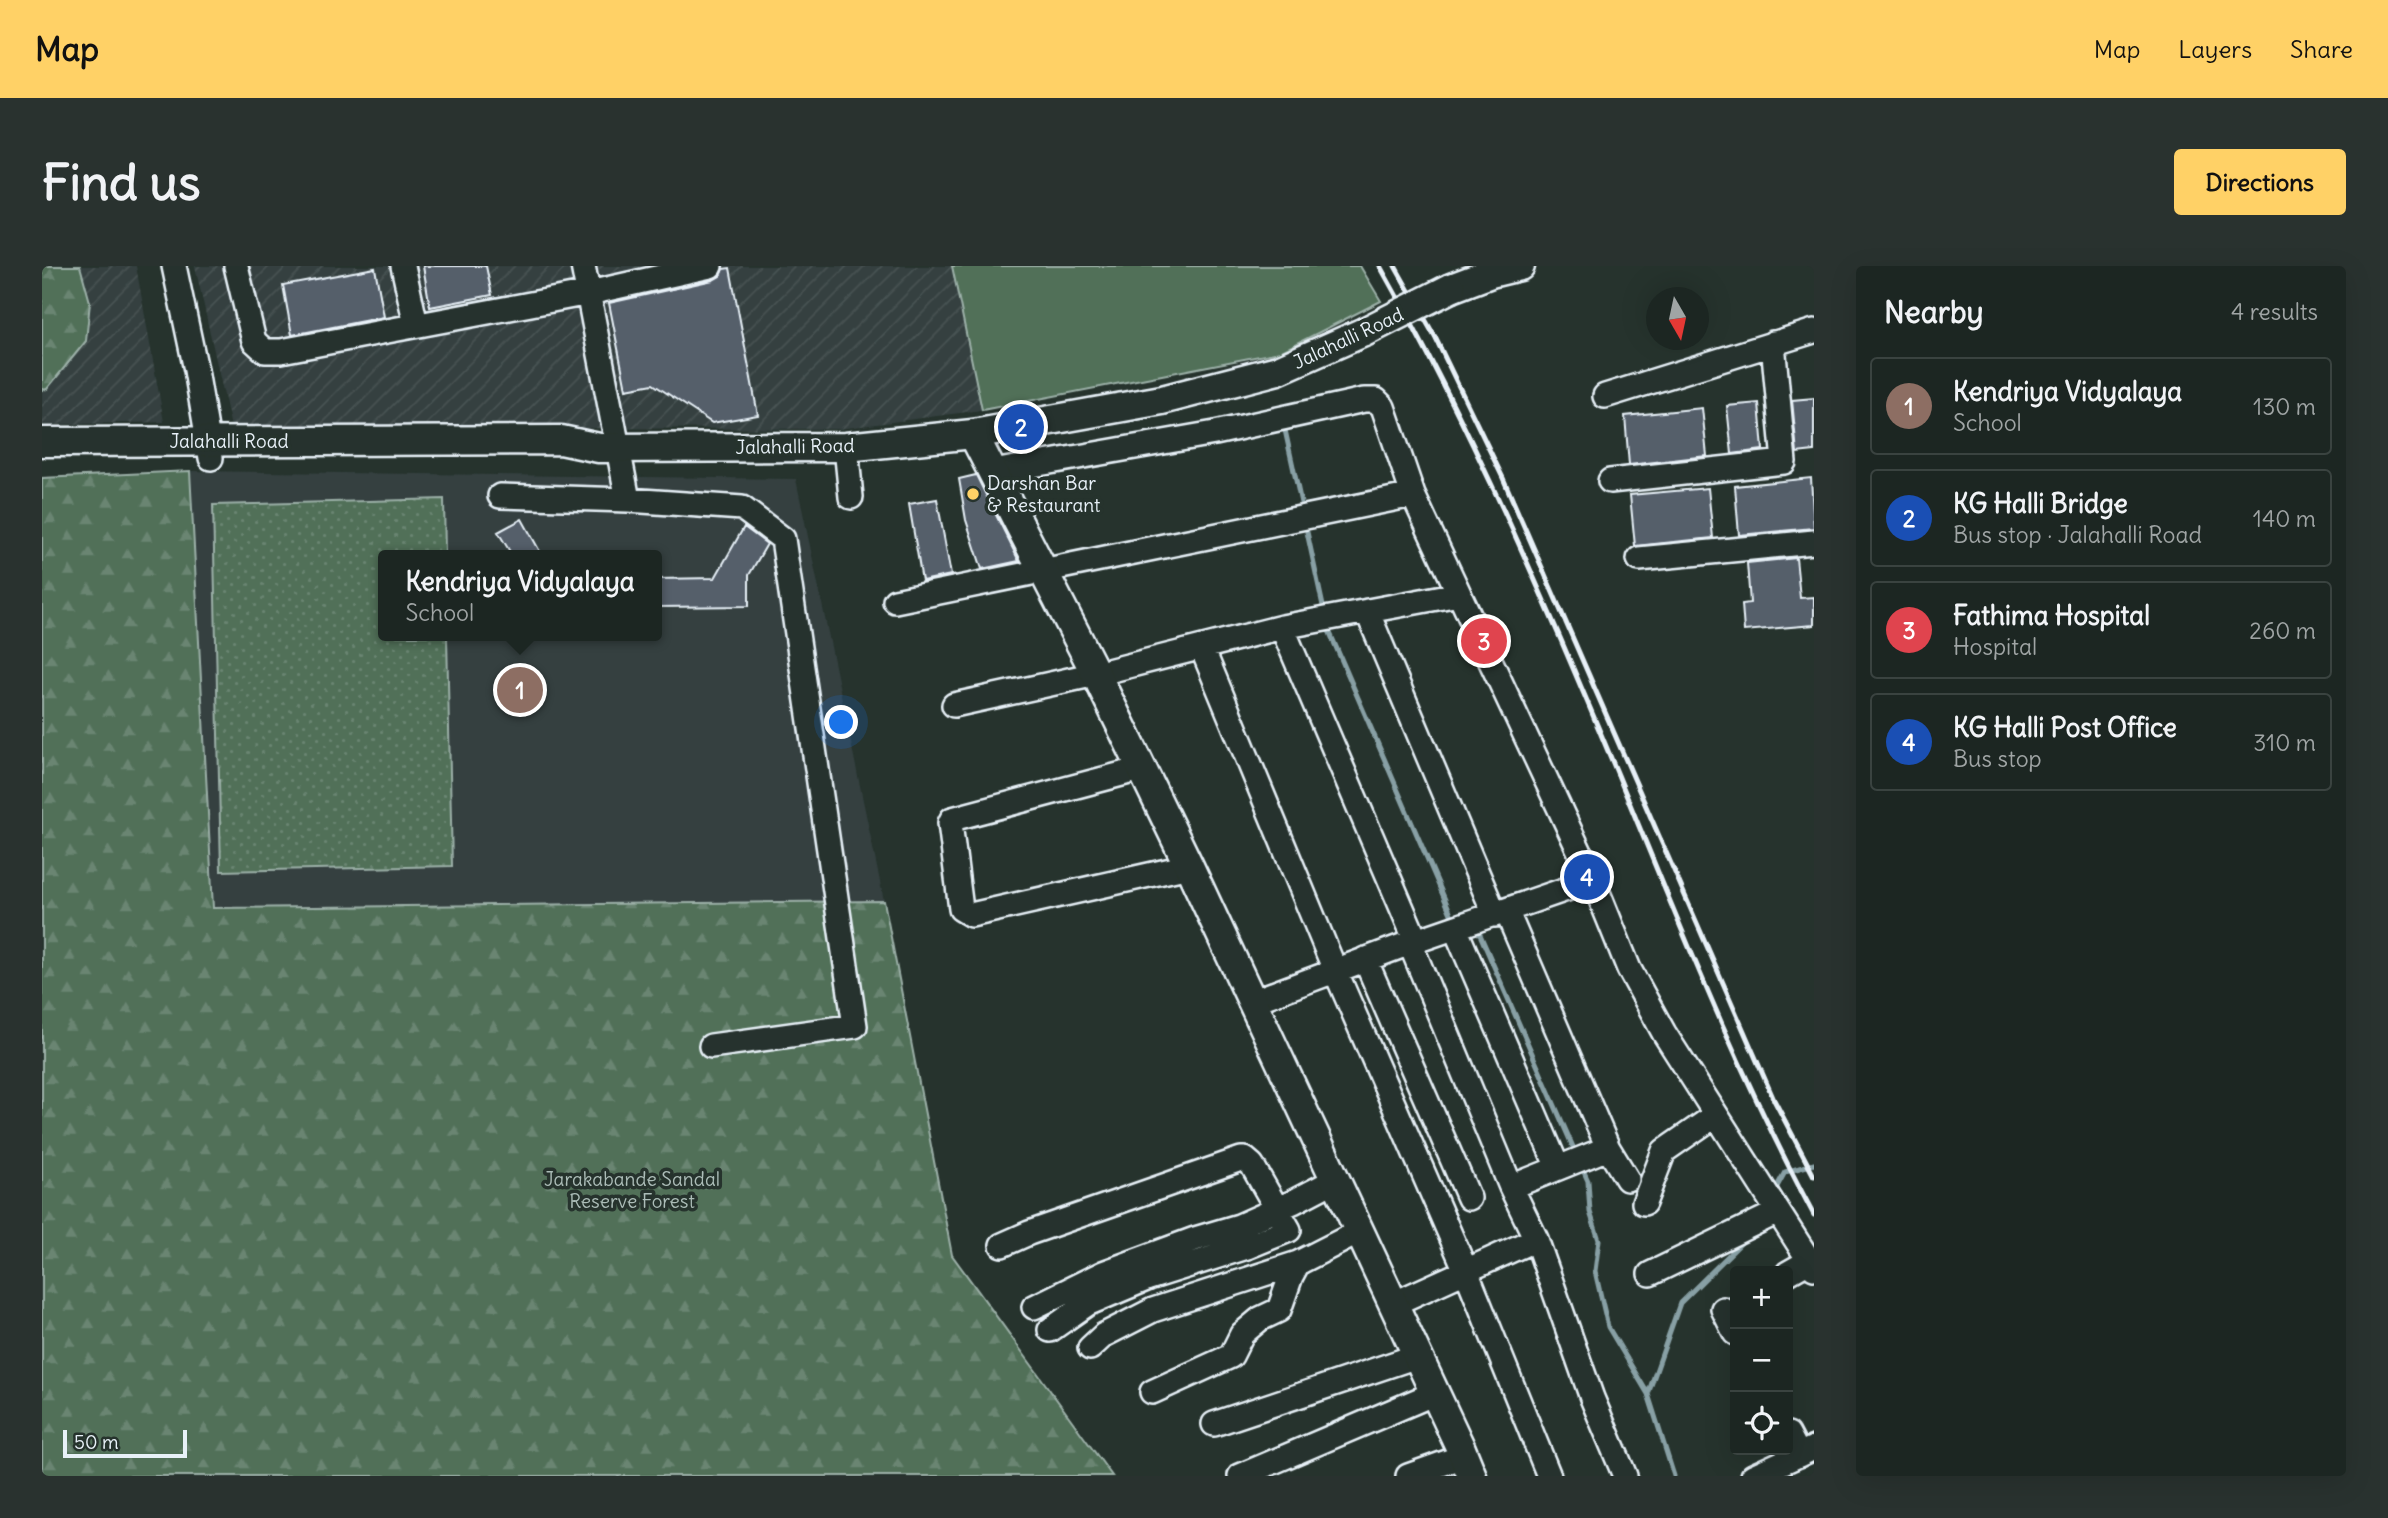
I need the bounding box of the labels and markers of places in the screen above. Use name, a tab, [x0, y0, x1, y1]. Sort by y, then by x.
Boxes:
pin: 2	[998, 401, 1044, 453]
place label: Darshan Bar & Restaurant	[987, 471, 1101, 517]
marker: Darshan Bar & Restaurant	[965, 486, 981, 502]
pin: 3	[1461, 615, 1507, 667]
pin: 1	[497, 664, 543, 716]
pin: 4	[1564, 851, 1610, 903]

